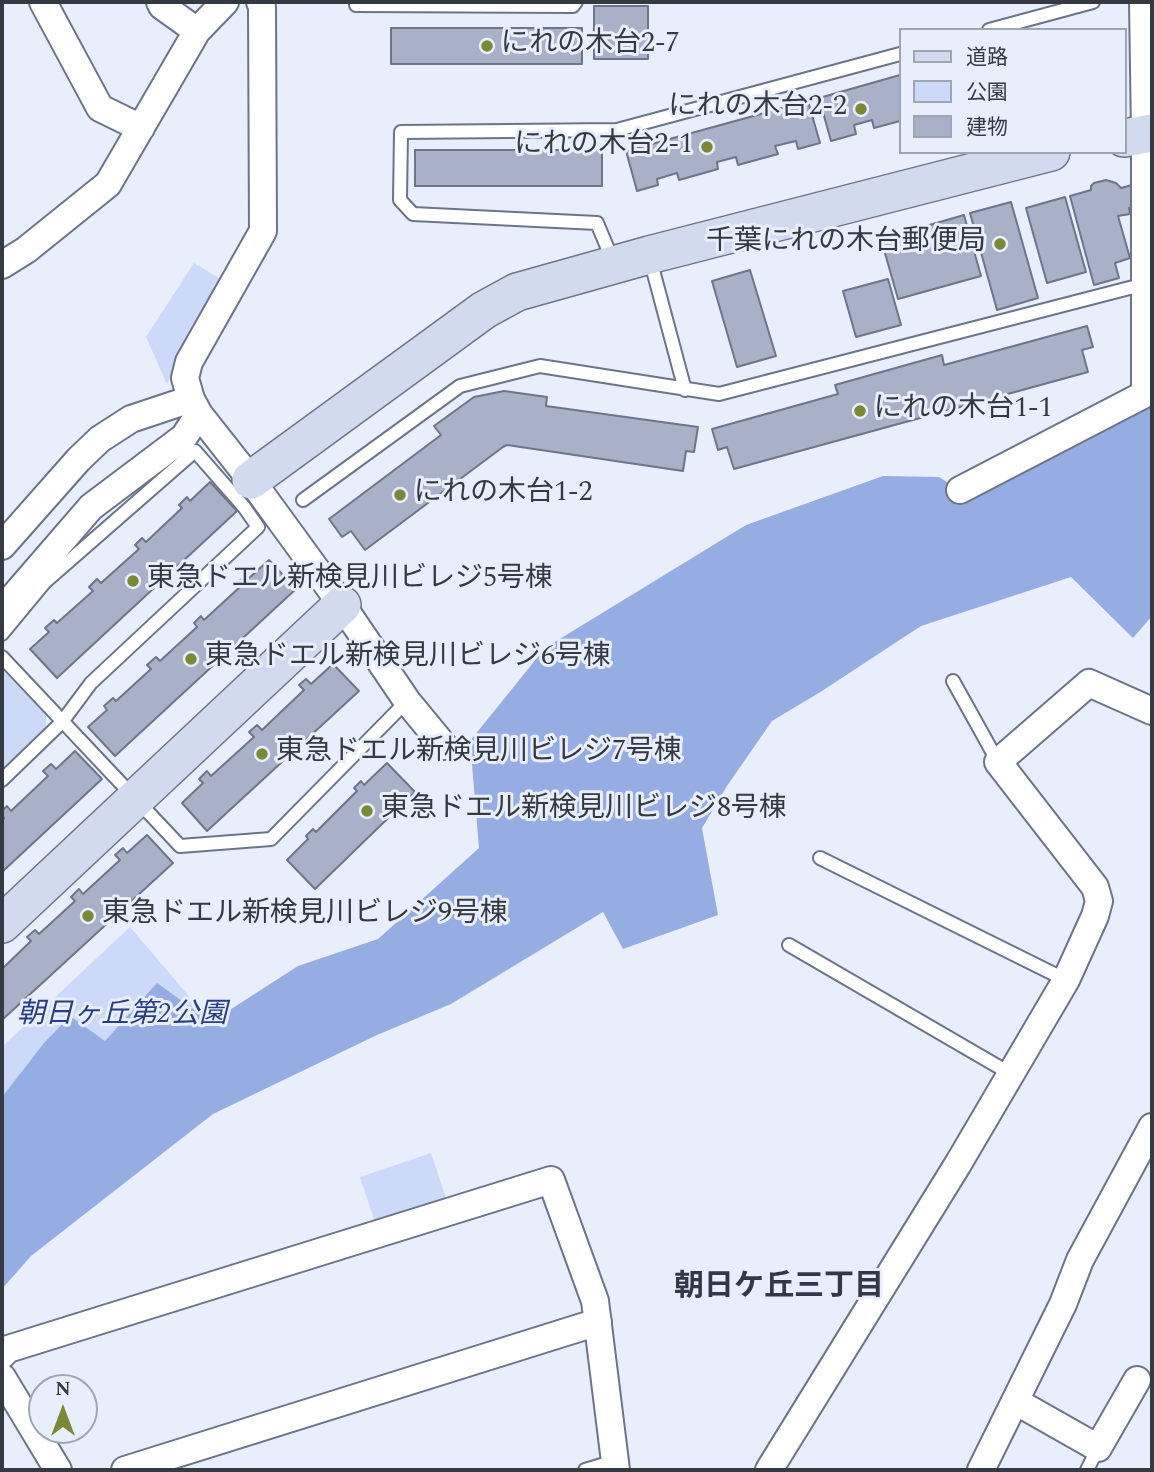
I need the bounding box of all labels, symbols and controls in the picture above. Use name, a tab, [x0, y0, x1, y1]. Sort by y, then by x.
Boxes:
legend	[898, 28, 1126, 154]
place label: にれの木台2-7	[501, 29, 679, 63]
marker: にれの木台2-7	[479, 38, 495, 54]
text: 道路	[966, 42, 1008, 74]
text: 公園	[966, 77, 1008, 109]
place label: にれの木台2-2	[669, 92, 847, 126]
marker: にれの木台2-2	[853, 101, 869, 117]
text: 建物	[966, 112, 1008, 144]
place label: にれの木台2-1	[515, 130, 693, 164]
marker: にれの木台2-1	[699, 139, 715, 155]
place label: 千葉にれの木台郵便局	[706, 227, 986, 261]
marker: 千葉にれの木台郵便局	[992, 236, 1008, 252]
place label: にれの木台1-1	[874, 394, 1052, 428]
marker: にれの木台1-1	[852, 403, 868, 419]
place label: にれの木台1-2	[414, 478, 592, 512]
marker: にれの木台1-2	[392, 487, 408, 503]
place label: 東急ドエル新検見川ビレジ5号棟	[147, 564, 553, 598]
marker: 東急ドエル新検見川ビレジ5号棟	[125, 573, 141, 589]
place label: 東急ドエル新検見川ビレジ6号棟	[205, 642, 611, 676]
marker: 東急ドエル新検見川ビレジ6号棟	[183, 651, 199, 667]
place label: 東急ドエル新検見川ビレジ7号棟	[276, 737, 682, 771]
marker: 東急ドエル新検見川ビレジ7号棟	[254, 746, 270, 762]
place label: 東急ドエル新検見川ビレジ8号棟	[381, 794, 787, 828]
marker: 東急ドエル新検見川ビレジ8号棟	[359, 803, 375, 819]
place label: 東急ドエル新検見川ビレジ9号棟	[102, 899, 508, 933]
marker: 東急ドエル新検見川ビレジ9号棟	[80, 908, 96, 924]
park label: 朝日ヶ丘第2公園	[17, 1000, 227, 1034]
district label: 朝日ケ丘三丁目	[674, 1271, 884, 1307]
north arrow	[28, 1374, 98, 1444]
text: N	[55, 1375, 71, 1404]

